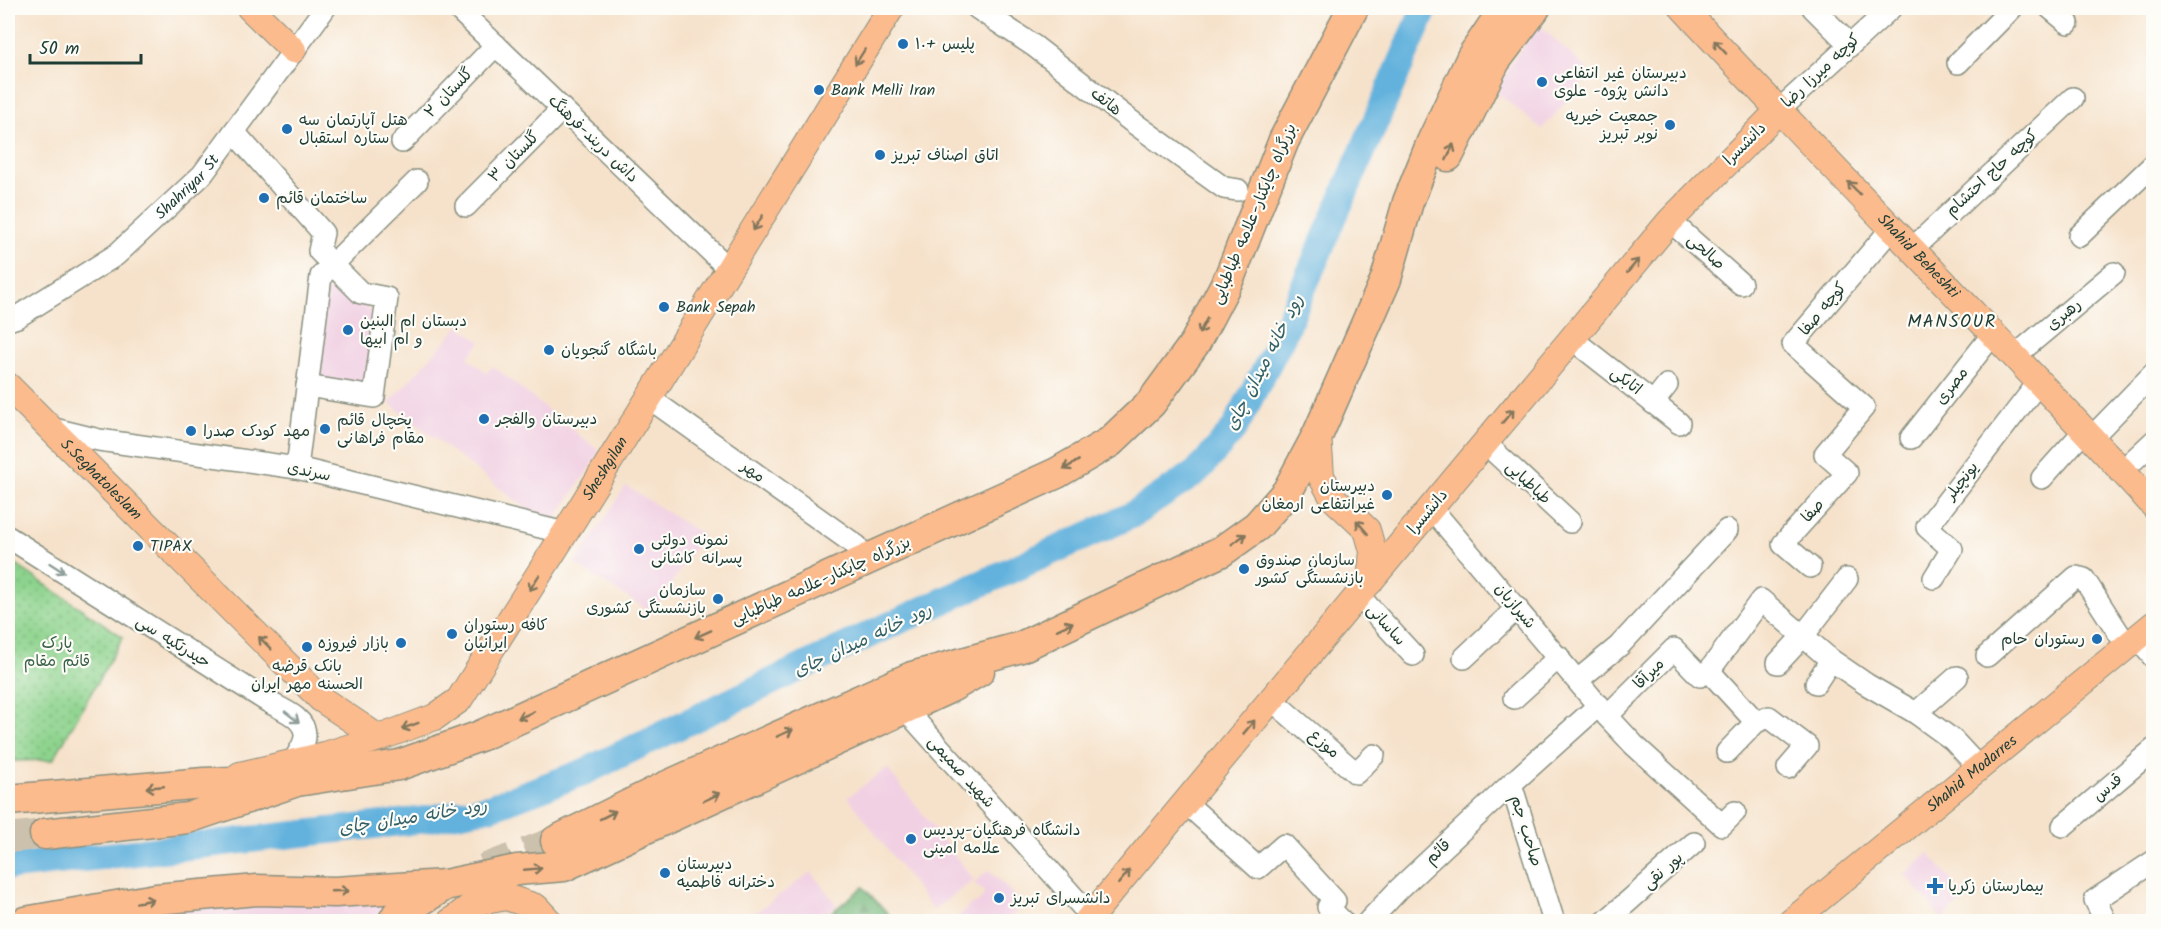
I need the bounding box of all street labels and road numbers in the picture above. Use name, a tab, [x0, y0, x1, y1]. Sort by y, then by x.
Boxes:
street label: کوچه میرزا رضا	[1776, 28, 1866, 114]
street label: گلستان ۲	[418, 62, 480, 124]
street label: هاتف	[1085, 82, 1127, 122]
street label: داش دربند-فرهنگ	[542, 89, 644, 189]
street label: دانشسرا	[1718, 117, 1772, 171]
street label: بزرگراه چایکنار-علامه طباطبایی	[1205, 120, 1303, 308]
street label: کوچه حاج احتشام	[1940, 123, 2044, 223]
street label: گلستان ۳	[482, 125, 546, 189]
street label: Shahriyar St	[149, 148, 226, 225]
street label: Shahid Beheshti	[1871, 208, 1966, 305]
street label: صالحی	[1681, 228, 1731, 276]
street label: کوچه صفا	[1793, 276, 1853, 342]
street label: رهبری	[2041, 293, 2087, 337]
street label: اتابکی	[1605, 361, 1647, 401]
street label: مصری	[1929, 362, 1975, 410]
street label: Sheshgilan	[576, 432, 634, 505]
street label: S.Seghatoleslam	[55, 433, 148, 526]
street label: مهر	[734, 454, 770, 489]
street label: سرندی	[285, 455, 333, 489]
street label: طباطبایی	[1499, 455, 1557, 511]
street label: یونچیلر	[1938, 456, 1985, 507]
street label: دانشسرا	[1402, 484, 1454, 540]
street label: صفا	[1795, 493, 1831, 529]
street label: بزرگراه چایکنار-علامه طباطبایی	[727, 530, 915, 632]
street label: شیرازبان	[1488, 577, 1542, 635]
street label: ساسانی	[1360, 598, 1412, 652]
street label: حیدرتکیه سی	[131, 609, 215, 675]
street label: میرآقا	[1628, 653, 1670, 695]
street label: موزع	[1303, 723, 1345, 765]
street label: Shahid Modarres	[1921, 728, 2023, 819]
street label: شهید صمیمی	[921, 730, 1001, 814]
street label: قدس	[2087, 768, 2129, 808]
street label: صاحب جم	[1503, 792, 1549, 870]
street label: قائم	[1419, 833, 1457, 871]
street label: پور نقی	[1637, 846, 1689, 896]

